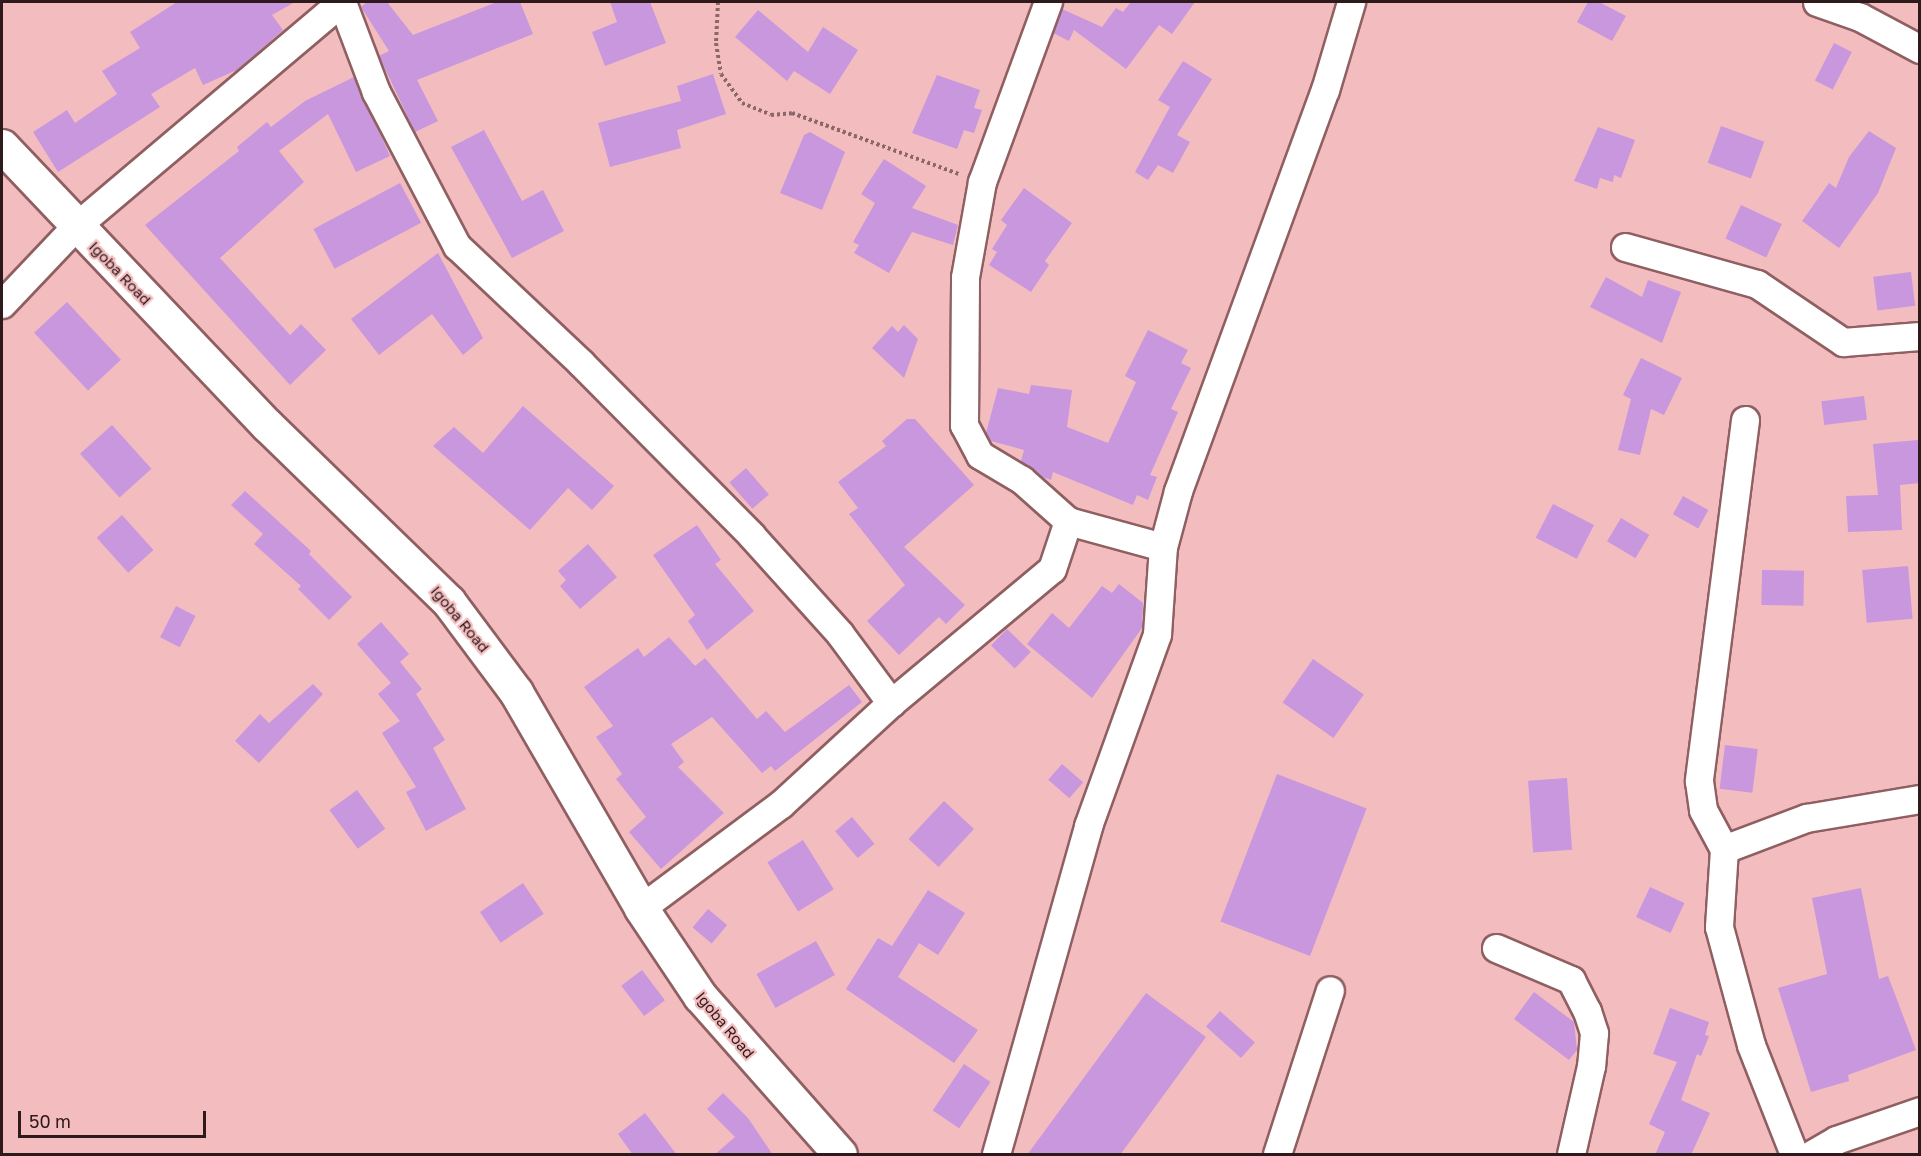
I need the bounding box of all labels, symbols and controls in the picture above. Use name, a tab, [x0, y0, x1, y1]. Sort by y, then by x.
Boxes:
street label: Igoba Road	[85, 238, 155, 308]
street label: Igoba Road	[427, 582, 493, 656]
street label: Igoba Road	[692, 988, 758, 1062]
scale bar	[21, 1099, 208, 1137]
text: 50 m	[29, 1110, 71, 1132]

